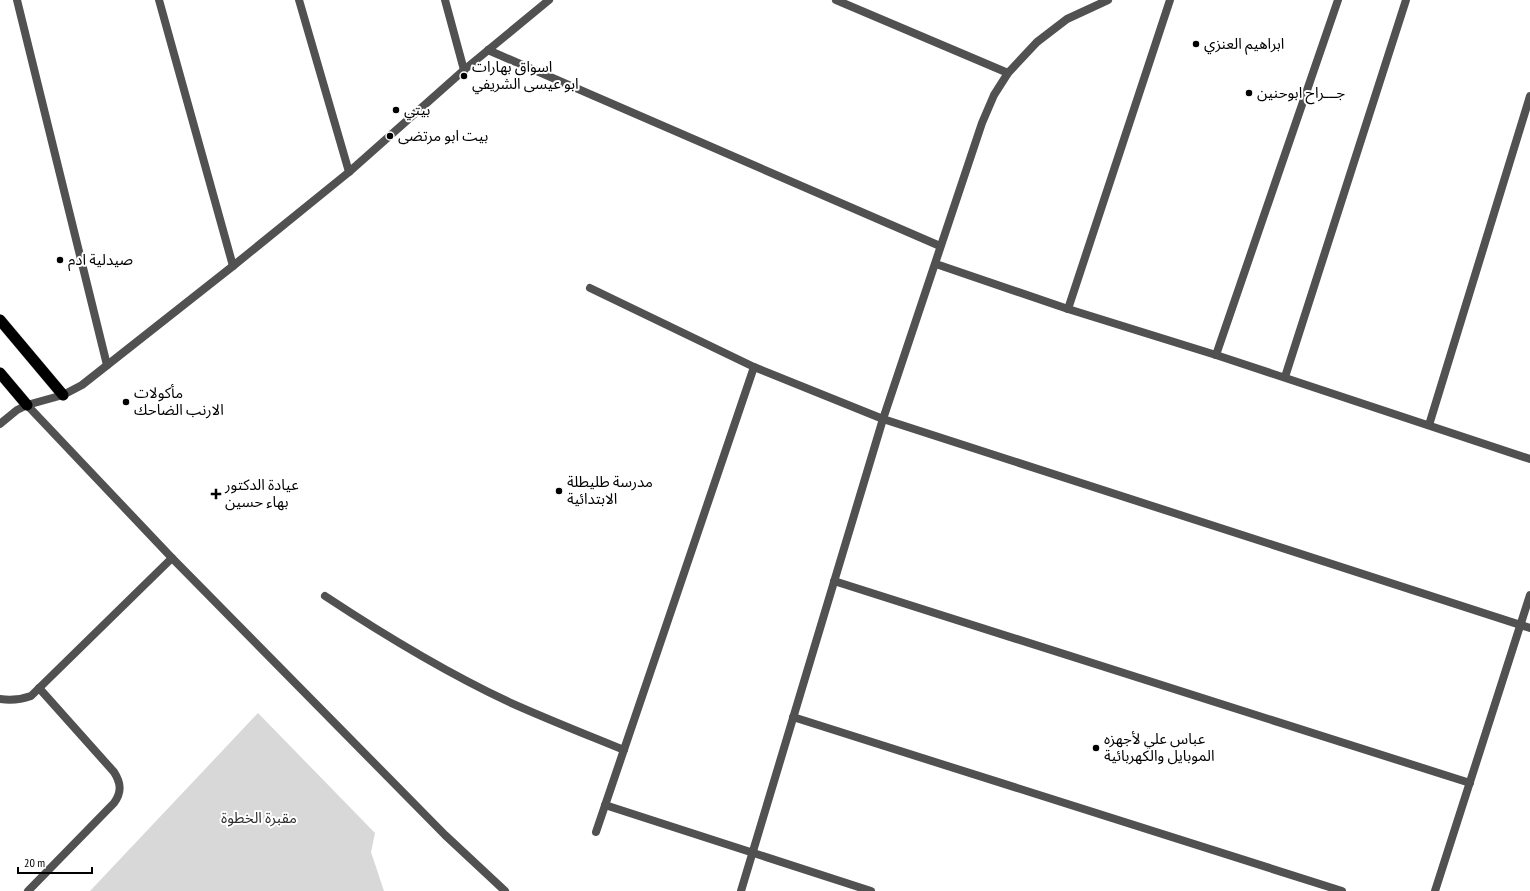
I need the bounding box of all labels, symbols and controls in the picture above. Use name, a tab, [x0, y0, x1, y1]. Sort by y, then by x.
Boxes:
place label: ابراهيم العنزي	[1204, 34, 1284, 55]
marker: ابراهيم العنزي	[1191, 39, 1201, 49]
place label: اسواق بهارات ابو عيسى الشريفي	[472, 57, 579, 95]
marker: اسواق بهارات ابو عيسى الشريفي	[459, 71, 469, 81]
place label: جـــراح ابوحنين	[1257, 83, 1345, 105]
marker: جـــراح ابوحنين	[1244, 88, 1254, 98]
place label: بيتي	[404, 100, 430, 121]
marker: بيتي	[391, 105, 401, 115]
place label: بيت ابو مرتضى	[398, 126, 488, 145]
marker: بيت ابو مرتضى	[385, 131, 395, 141]
place label: صيدلية ادم	[68, 250, 133, 271]
marker: صيدلية ادم	[55, 255, 65, 265]
place label: مأكولات الارنب الضاحك	[134, 383, 224, 419]
marker: مأكولات الارنب الضاحك	[121, 397, 131, 407]
place label: مدرسة طليطلة الابتدائية	[567, 472, 653, 508]
place label: عيادة الدكتور بهاء حسين	[224, 475, 299, 511]
marker: مدرسة طليطلة الابتدائية	[554, 486, 564, 496]
marker: عيادة الدكتور بهاء حسين	[210, 488, 222, 500]
place label: عباس علي لأجهزه الموبايل والكهربائية	[1104, 729, 1214, 765]
marker: عباس علي لأجهزه الموبايل والكهربائية	[1091, 743, 1101, 753]
park label: مقبرة الخطوة	[221, 808, 297, 827]
scale bar	[18, 849, 92, 875]
text: 20 m	[24, 855, 45, 870]

